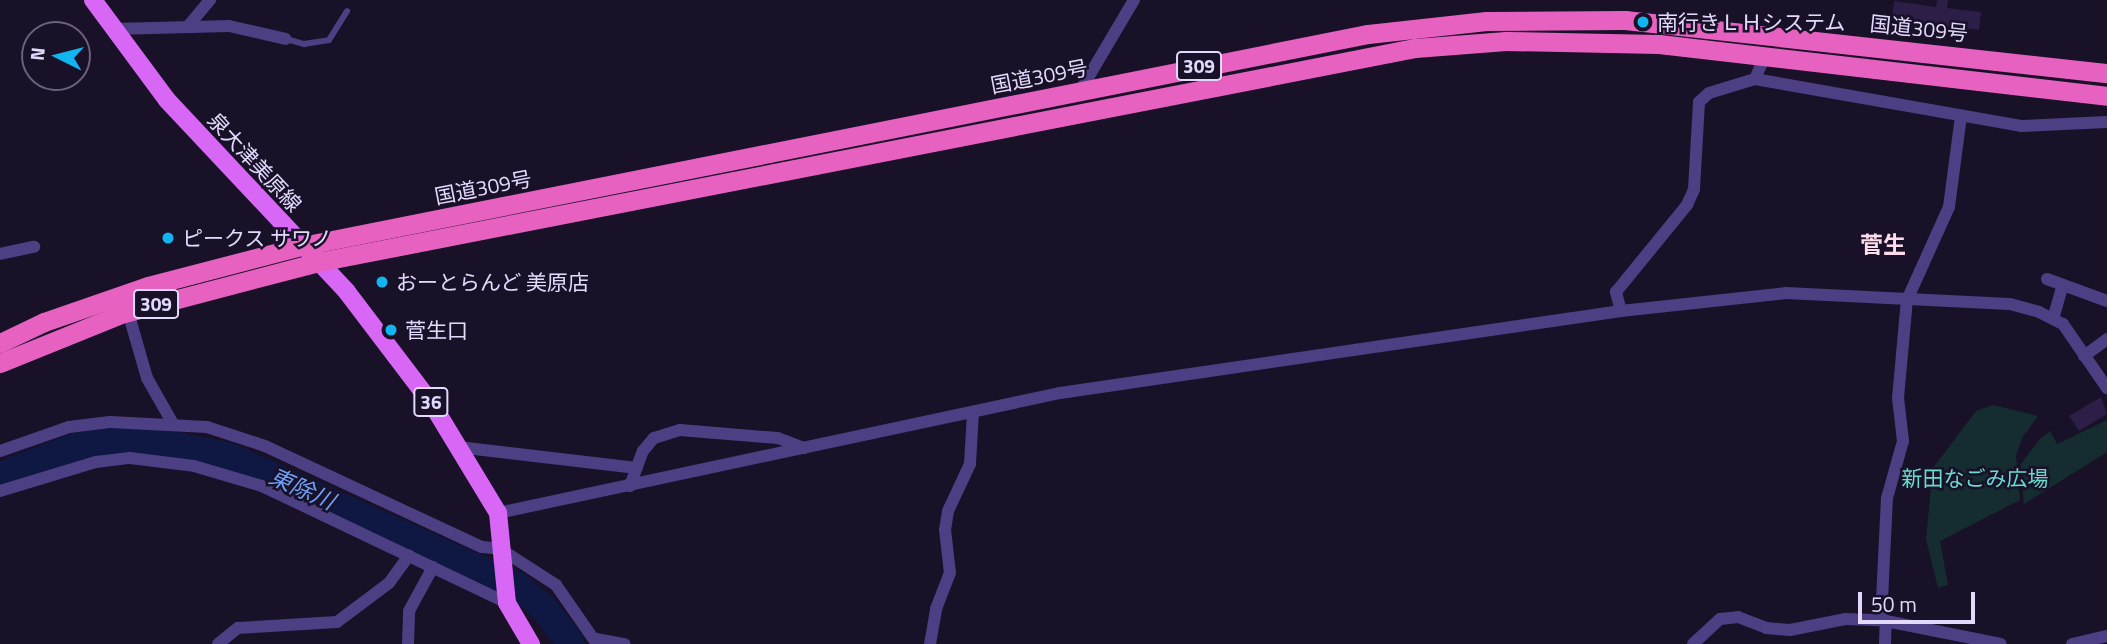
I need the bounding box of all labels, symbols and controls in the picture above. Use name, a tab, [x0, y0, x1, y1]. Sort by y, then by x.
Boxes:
place label: 南行きＬＨシステム	[1657, 9, 1846, 35]
street label: 国道309号	[1869, 10, 1969, 46]
marker: 南行きＬＨシステム	[1635, 14, 1651, 30]
north arrow	[21, 21, 91, 91]
text: N	[21, 46, 52, 62]
road number: 309	[1174, 50, 1224, 82]
street label: 国道309号	[988, 54, 1090, 98]
street label: 泉大津美原線	[203, 107, 307, 217]
street label: 国道309号	[432, 165, 534, 209]
place label: ピークス サワノ	[182, 225, 334, 251]
marker: ピークス サワノ	[160, 230, 176, 246]
district label: 菅生	[1860, 231, 1906, 259]
place label: おーとらんど 美原店	[396, 269, 590, 295]
marker: おーとらんど 美原店	[374, 274, 390, 290]
road number: 309	[132, 288, 180, 320]
place label: 菅生口	[405, 317, 468, 343]
marker: 菅生口	[383, 322, 399, 338]
road number: 36	[412, 386, 450, 418]
water label: 東除川	[265, 462, 339, 516]
park label: 新田なごみ広場	[1902, 465, 2048, 491]
scale bar	[1862, 578, 1979, 622]
text: 50 m	[1871, 588, 1917, 620]

